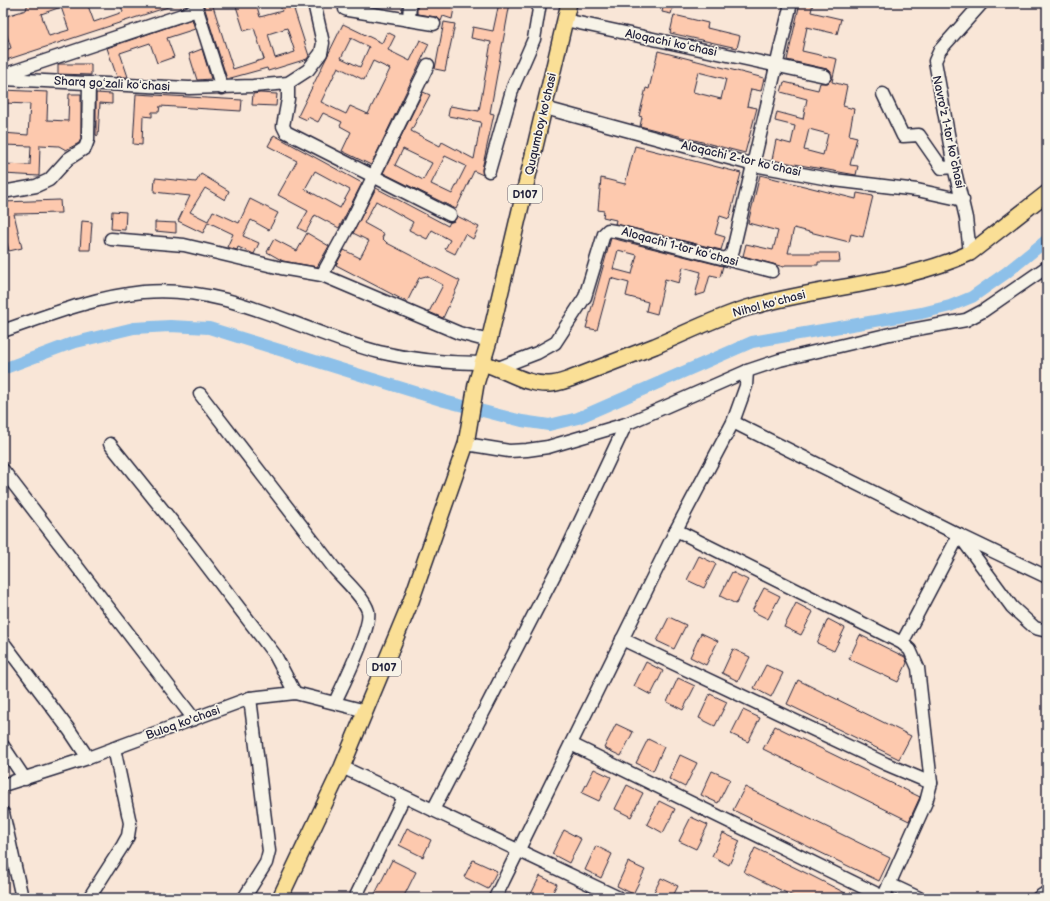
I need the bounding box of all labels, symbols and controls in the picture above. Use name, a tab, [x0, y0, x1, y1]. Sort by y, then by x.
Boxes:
street label: Aloqachi koʻchasi	[624, 26, 718, 60]
street label: Ququmboy ko'chasi	[522, 71, 560, 177]
street label: Sharq goʻzali koʻchasi	[54, 73, 171, 95]
street label: Navro'z 1-tor ko‘chasi	[929, 74, 967, 190]
street label: Aloqachi 2-tor koʻchasi	[680, 138, 803, 180]
road number: D107	[508, 185, 542, 203]
street label: Aloqachi 1-tor koʻchasi	[620, 224, 740, 270]
street label: Nihol koʻchasi	[731, 287, 807, 321]
road number: D107	[367, 658, 401, 676]
street label: Buloq ko'chasi	[144, 703, 222, 743]

